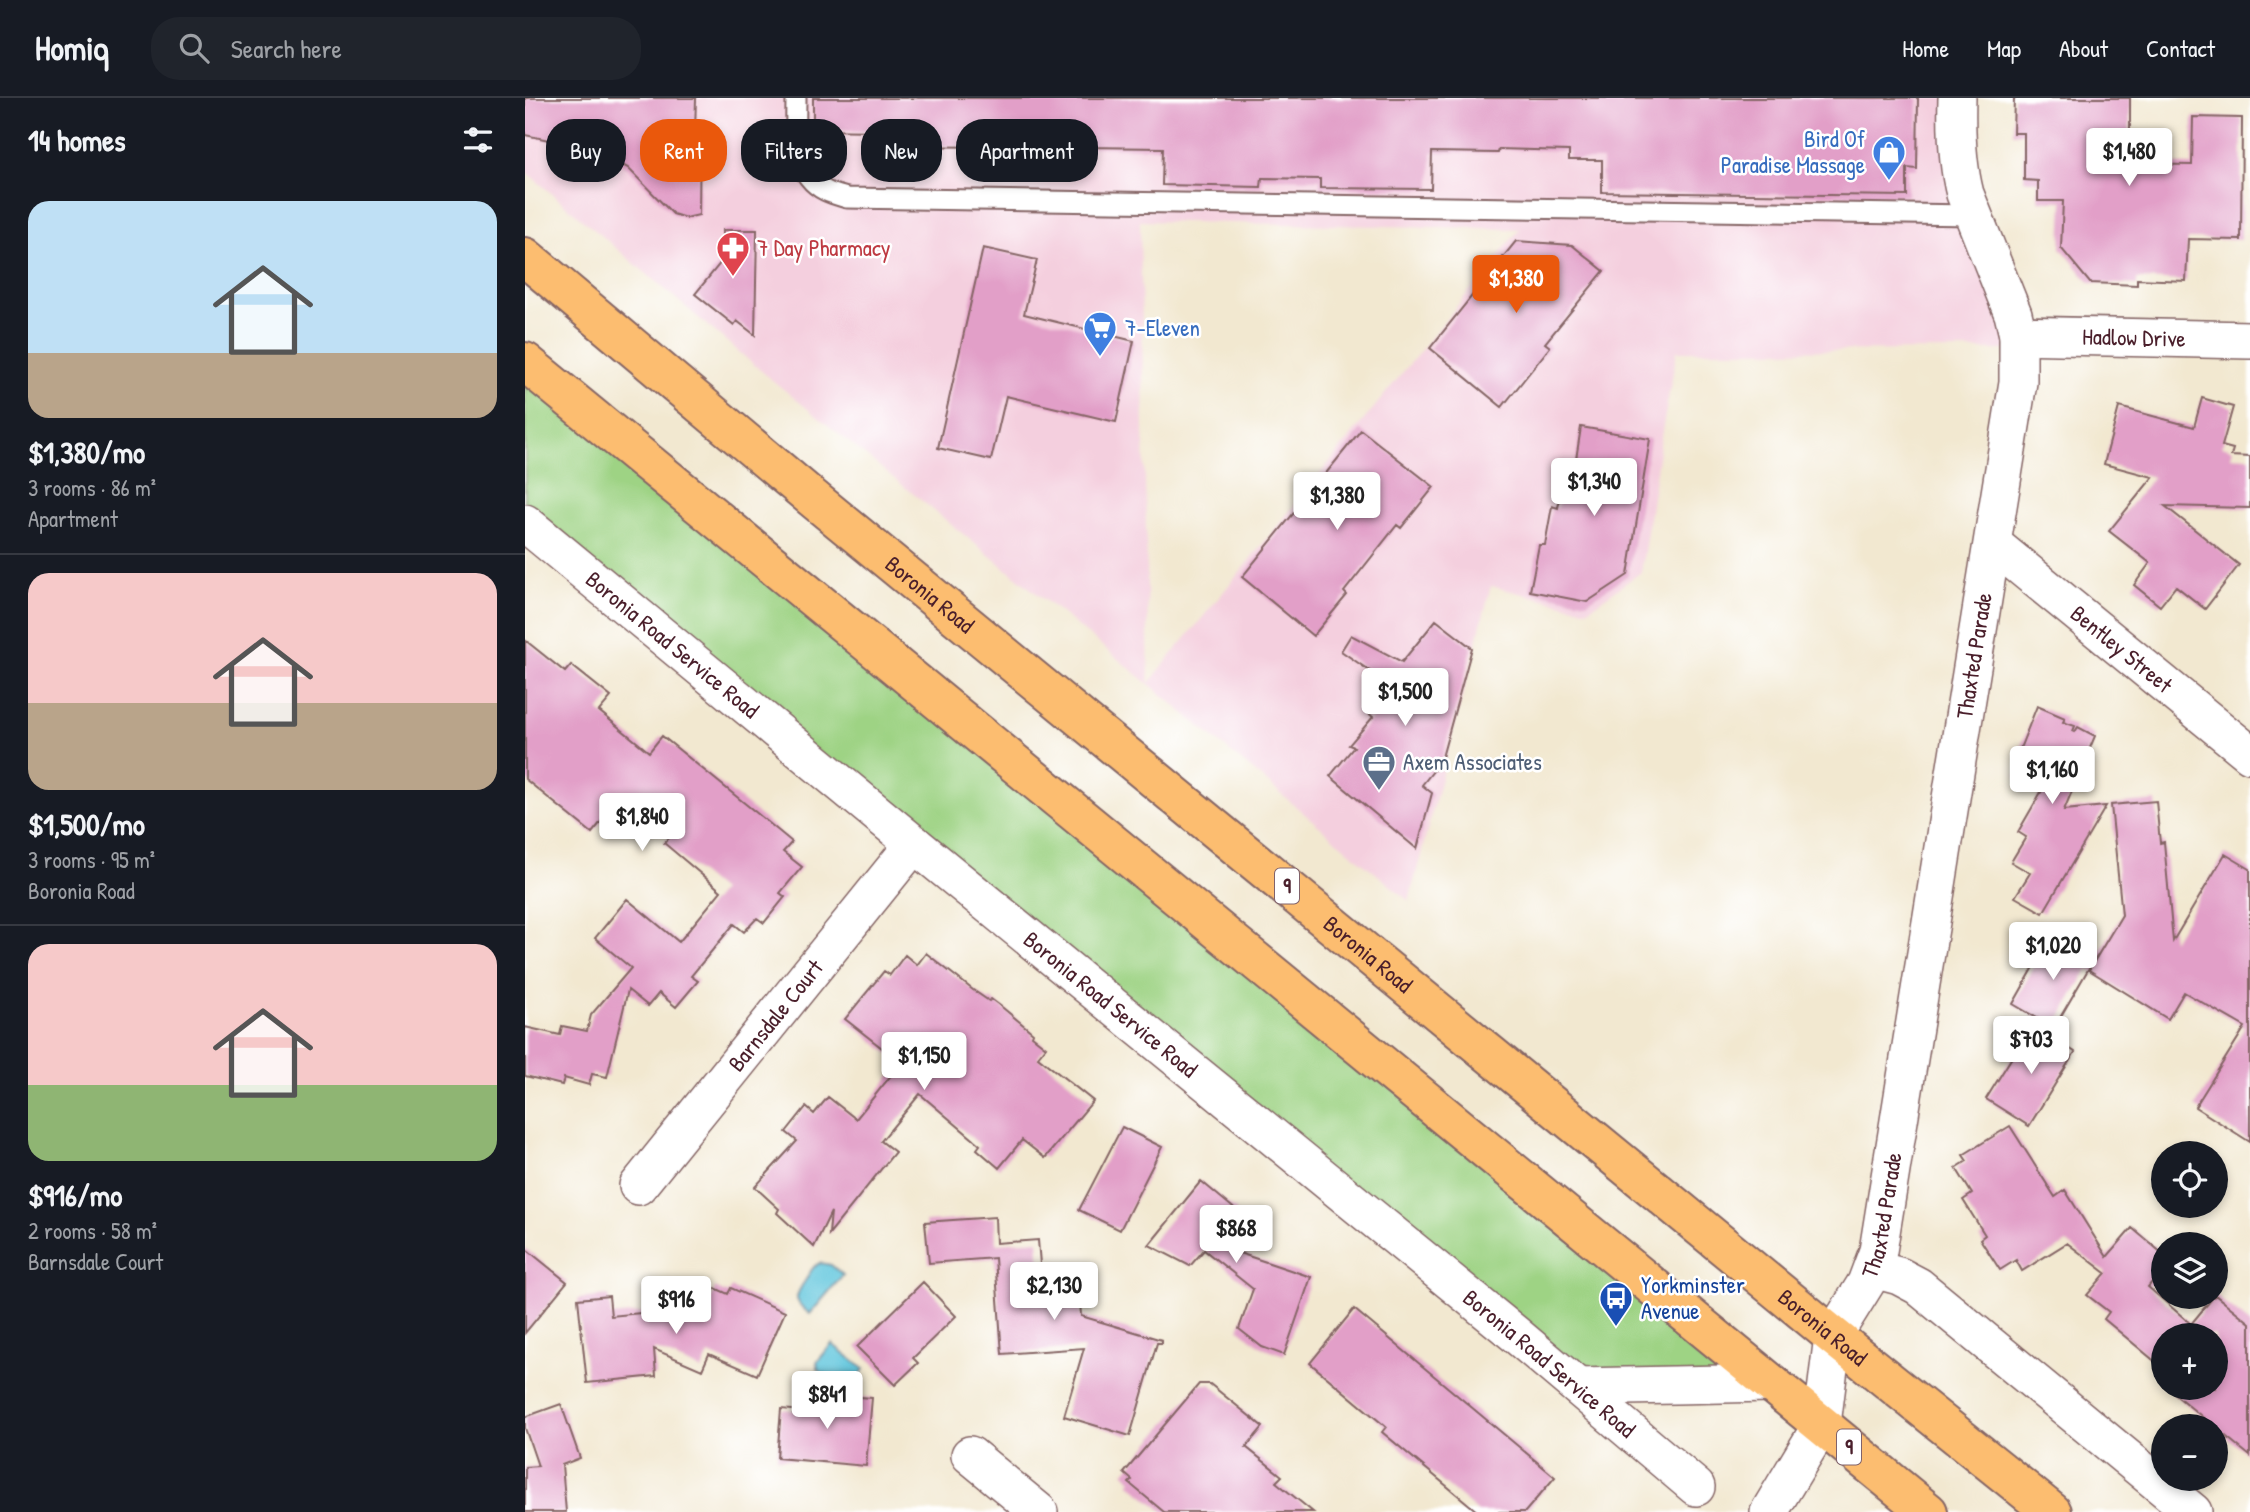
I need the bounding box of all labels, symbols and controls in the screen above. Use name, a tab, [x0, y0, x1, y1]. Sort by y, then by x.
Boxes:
search box	[151, 17, 641, 80]
text: Homiq	[35, 26, 109, 70]
icon: search	[175, 29, 213, 67]
text: Search here	[231, 31, 342, 66]
text: Home	[1902, 32, 1949, 64]
text: Map	[1987, 32, 2021, 64]
text: About	[2059, 32, 2108, 64]
text: Contact	[2146, 32, 2215, 64]
chip: Buy	[546, 119, 626, 182]
chip: Rent	[640, 119, 727, 182]
chip: Filters	[741, 119, 847, 182]
chip: New	[861, 119, 942, 182]
chip: Apartment	[956, 119, 1098, 182]
text: 14 homes	[28, 120, 126, 160]
icon: filters	[459, 121, 497, 159]
place label: Bird Of Paradise Massage	[1721, 123, 1866, 180]
pin: $1,480	[2072, 129, 2186, 188]
shop icon: Bird Of Paradise Massage	[1870, 133, 1908, 182]
text: $1,480	[2102, 135, 2156, 166]
pharmacy icon: 7 Day Pharmacy	[714, 229, 752, 278]
place label: 7 Day Pharmacy	[757, 232, 891, 263]
icon: home	[200, 247, 326, 373]
pin: $1,380	[1459, 256, 1573, 315]
text: $1,380	[1488, 262, 1544, 293]
supermarket icon: 7-Eleven	[1081, 309, 1119, 358]
place label: 7-Eleven	[1125, 312, 1200, 343]
street label: Hadlow Drive	[2082, 320, 2186, 354]
text: $1,380/mo	[28, 432, 145, 472]
pin: $1,340	[1537, 458, 1651, 518]
text: $1,340	[1567, 465, 1621, 496]
text: 3 rooms · 86 m²	[28, 472, 156, 503]
pin: $1,380	[1280, 472, 1394, 532]
text: $1,380	[1309, 479, 1365, 510]
text: Apartment	[28, 503, 118, 534]
street label: Boronia Road	[879, 548, 981, 640]
street label: Boronia Road Service Road	[579, 563, 766, 725]
street label: Thaxted Parade	[1948, 590, 1999, 721]
street label: Bentley Street	[2064, 598, 2180, 700]
icon: home	[200, 619, 326, 745]
pin: $1,500	[1348, 668, 1462, 728]
text: $1,500	[1378, 675, 1433, 706]
office icon: Axem Associates	[1360, 743, 1398, 792]
place label: Axem Associates	[1403, 746, 1542, 777]
pin: $1,160	[1995, 746, 2109, 806]
text: $1,160	[2026, 753, 2078, 784]
pin: $1,840	[585, 794, 699, 853]
text: $1,840	[615, 800, 669, 831]
text: $1,500/mo	[28, 804, 145, 844]
text: 3 rooms · 95 m²	[28, 844, 155, 875]
road number: 9	[1275, 868, 1299, 904]
text: Boronia Road	[28, 875, 135, 906]
street label: Boronia Road	[1317, 908, 1419, 1000]
pin: $1,020	[1996, 922, 2110, 982]
street label: Boronia Road Service Road	[1017, 924, 1204, 1084]
text: $1,020	[2025, 929, 2081, 960]
street label: Barnsdale Court	[721, 952, 830, 1078]
icon: home	[200, 990, 326, 1116]
pin: $703	[1990, 1016, 2072, 1076]
text: $703	[2009, 1023, 2053, 1054]
pin: $1,150	[867, 1032, 981, 1092]
text: $1,150	[897, 1039, 951, 1070]
map controls	[2151, 1141, 2228, 1491]
button: locate	[2151, 1141, 2228, 1218]
street label: Thaxted Parade	[1853, 1150, 1909, 1282]
text: $916/mo	[28, 1175, 122, 1215]
pin: $868	[1195, 1206, 1277, 1265]
text: $868	[1216, 1212, 1256, 1243]
text: 2 rooms · 58 m²	[28, 1215, 157, 1246]
button: layers	[2151, 1232, 2228, 1309]
text: Barnsdale Court	[28, 1246, 163, 1277]
pin: $2,130	[997, 1262, 1111, 1322]
text: $2,130	[1026, 1269, 1082, 1300]
place label: Yorkminster Avenue	[1641, 1269, 1745, 1326]
pin: $916	[635, 1276, 717, 1336]
bus stop icon: Yorkminster Avenue	[1597, 1279, 1635, 1328]
street label: Boronia Road	[1772, 1281, 1874, 1373]
street label: Boronia Road Service Road	[1457, 1282, 1642, 1444]
text: $916	[657, 1283, 695, 1314]
button: +	[2151, 1323, 2228, 1400]
pin: $841	[786, 1372, 868, 1431]
text: $841	[808, 1378, 846, 1409]
button: −	[2151, 1414, 2228, 1491]
road number: 9	[1837, 1430, 1861, 1464]

